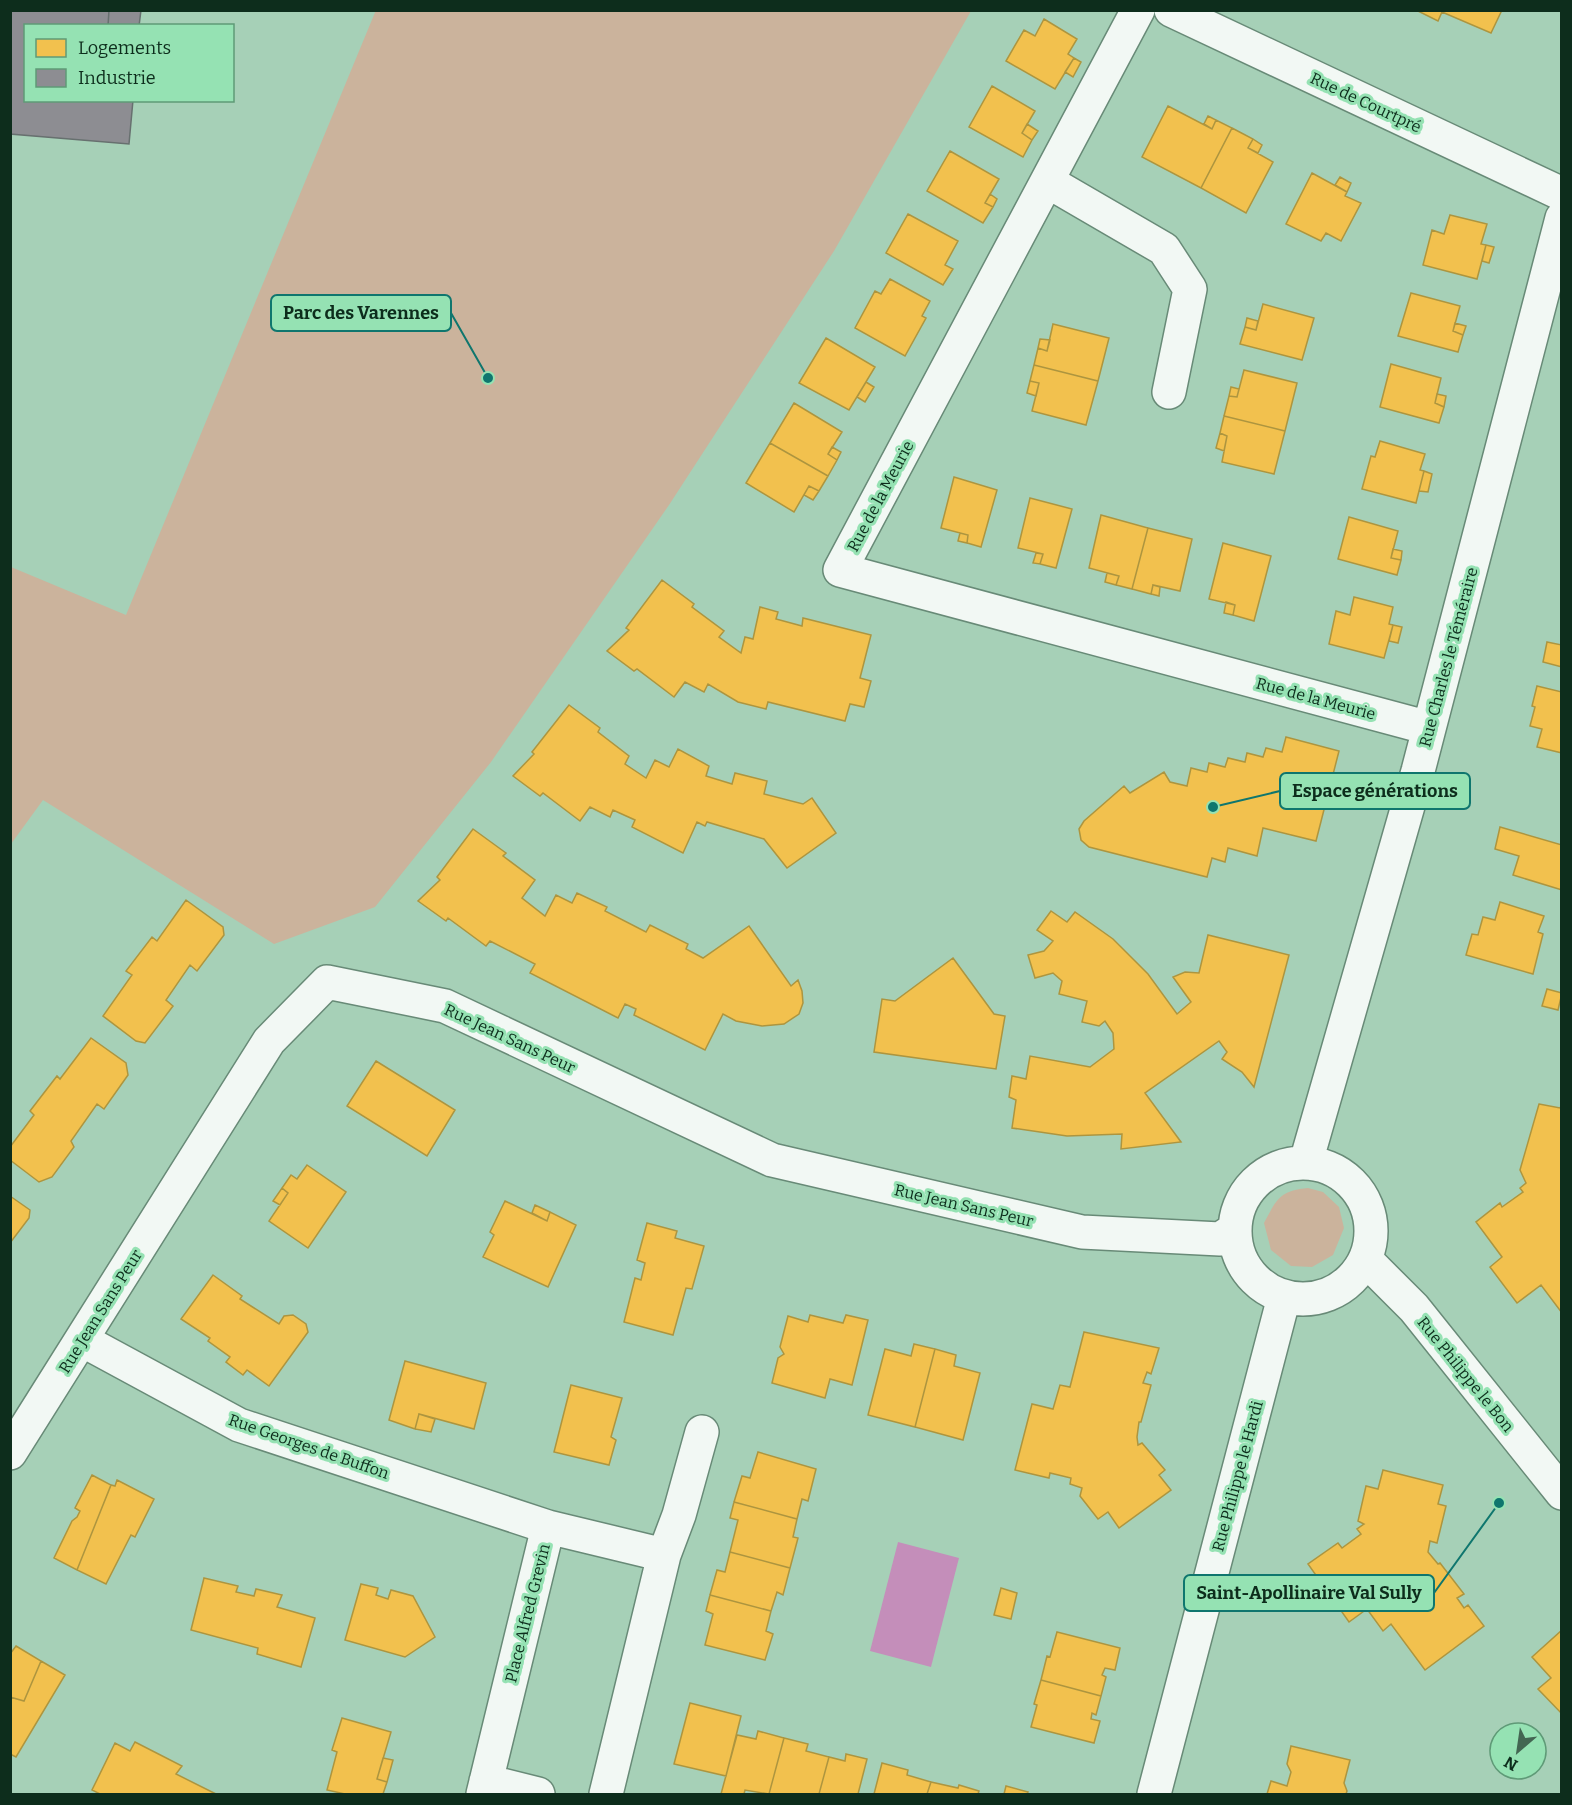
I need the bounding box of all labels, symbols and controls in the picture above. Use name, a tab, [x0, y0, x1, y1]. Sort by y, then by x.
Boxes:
legend	[24, 24, 234, 102]
text: Logements	[78, 37, 171, 59]
text: Industrie	[78, 67, 156, 89]
street label: Rue de Courtpré	[1307, 68, 1424, 137]
callout: Parc des Varennes	[271, 295, 451, 331]
text: Parc des Varennes	[283, 302, 439, 324]
street label: Rue de la Meurie	[843, 437, 918, 555]
street label: Rue Charles le Téméraire	[1415, 565, 1482, 749]
street label: Rue de la Meurie	[1254, 673, 1378, 724]
callout: Espace générations	[1280, 773, 1470, 809]
text: Espace générations	[1292, 780, 1458, 802]
street label: Rue Jean Sans Peur	[441, 1000, 578, 1077]
street label: Rue Jean Sans Peur	[893, 1180, 1035, 1231]
street label: Rue Jean Sans Peur	[55, 1246, 146, 1377]
street label: Rue Philippe le Bon	[1413, 1313, 1518, 1436]
street label: Rue Philippe le Hardi	[1208, 1398, 1267, 1554]
street label: Rue Georges de Buffon	[226, 1410, 392, 1483]
street label: Place Alfred Grevin	[501, 1542, 554, 1684]
callout: Saint-Apollinaire Val Sully	[1184, 1575, 1434, 1611]
text: Saint-Apollinaire Val Sully	[1196, 1582, 1423, 1604]
north arrow	[1488, 1721, 1548, 1781]
text: N	[1501, 1752, 1521, 1775]

